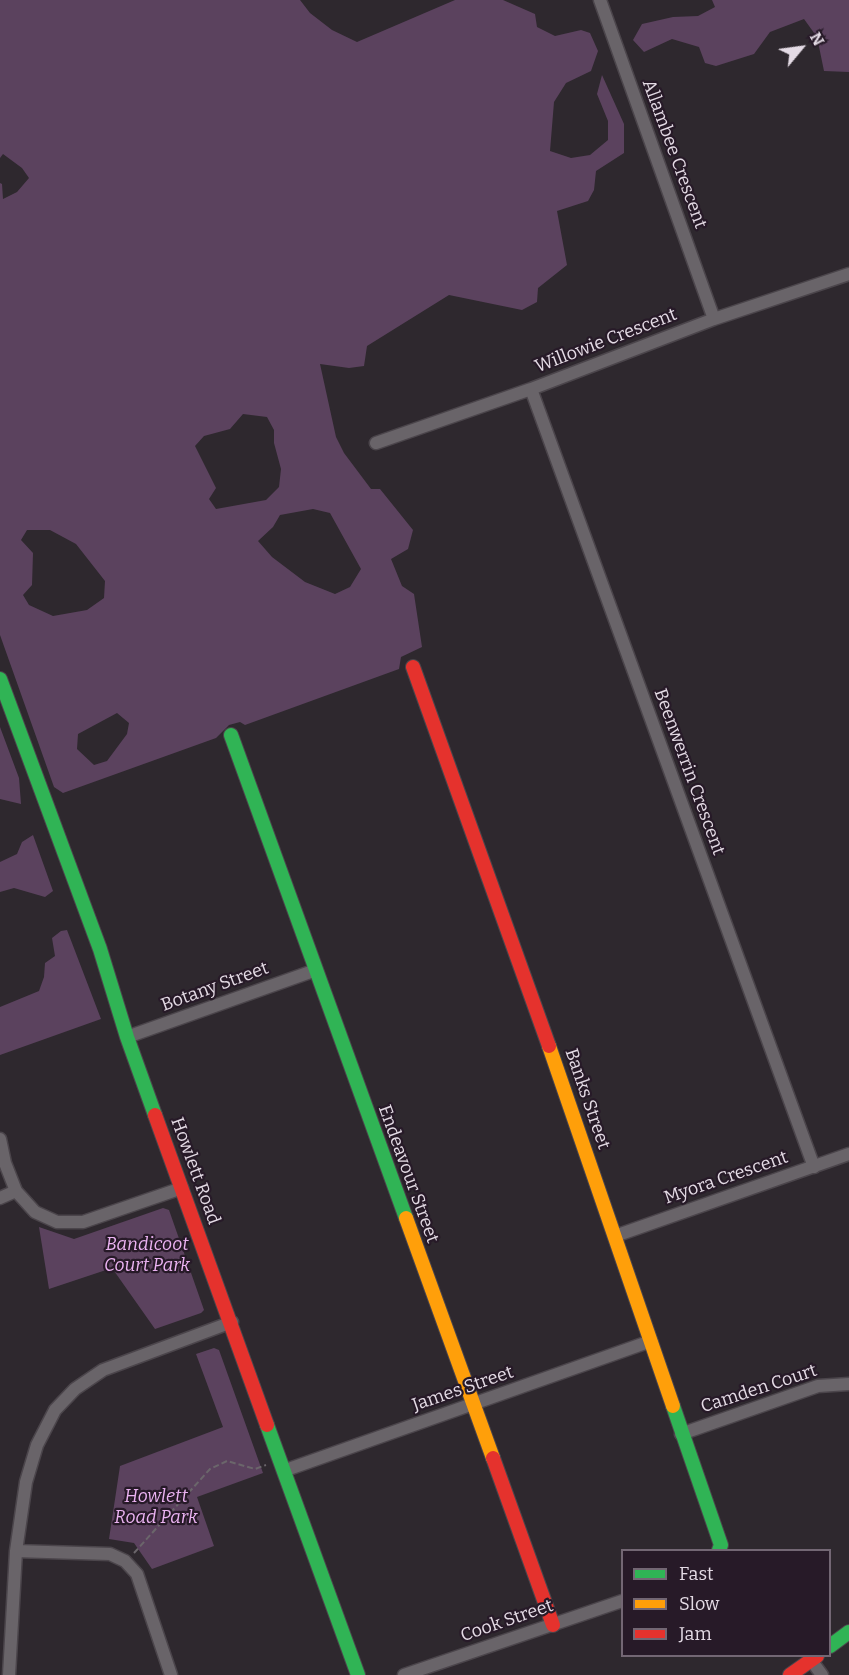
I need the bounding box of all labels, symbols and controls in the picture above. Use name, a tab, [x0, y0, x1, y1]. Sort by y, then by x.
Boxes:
north arrow	[771, 18, 831, 78]
text: N	[806, 29, 828, 49]
street label: Allambee Crescent	[637, 76, 711, 232]
street label: Willowie Crescent	[532, 304, 680, 378]
street label: Beenwerrin Crescent	[649, 686, 729, 858]
street label: Botany Street	[158, 958, 272, 1016]
street label: Banks Street	[560, 1046, 614, 1152]
street label: Endeavour Street	[373, 1102, 443, 1246]
street label: Howlett Road	[166, 1115, 224, 1227]
street label: Myora Crescent	[661, 1147, 791, 1209]
park label: Bandicoot Court Park	[104, 1234, 190, 1276]
street label: Camden Court	[698, 1360, 820, 1418]
street label: James Street	[410, 1362, 516, 1416]
park label: Howlett Road Park	[114, 1486, 198, 1528]
legend	[621, 1549, 831, 1657]
text: Fast	[679, 1563, 714, 1585]
text: Slow	[679, 1593, 719, 1615]
street label: Cook Street	[458, 1595, 556, 1647]
text: Jam	[679, 1623, 712, 1645]

